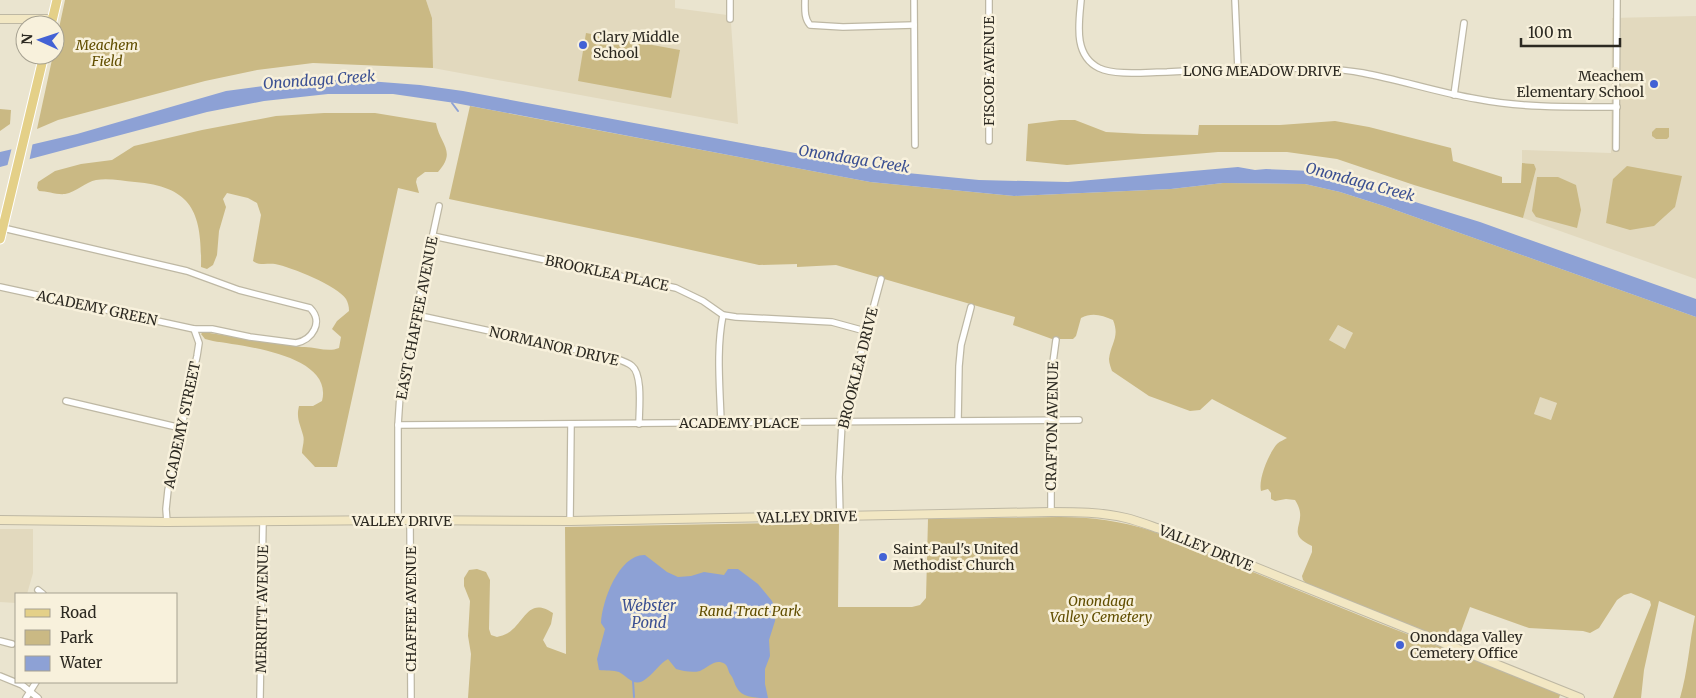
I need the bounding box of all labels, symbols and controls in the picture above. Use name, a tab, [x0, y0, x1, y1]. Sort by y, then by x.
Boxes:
north arrow	[15, 15, 65, 65]
scale bar	[1521, 15, 1620, 47]
street label: FISCOE AVENUE	[980, 16, 998, 126]
text: 100 m	[1528, 23, 1572, 42]
place label: Clary Middle School	[593, 28, 679, 62]
text: N	[18, 33, 36, 45]
park label: Meachem Field	[75, 36, 138, 70]
marker: Clary Middle School	[577, 39, 589, 51]
street label: LONG MEADOW DRIVE	[1183, 62, 1341, 80]
water label: Onondaga Creek	[262, 66, 376, 93]
place label: Meachem Elementary School	[1517, 67, 1645, 101]
marker: Meachem Elementary School	[1648, 78, 1660, 90]
water label: Onondaga Creek	[797, 140, 912, 177]
water label: Onondaga Creek	[1303, 158, 1418, 205]
street label: EAST CHAFFEE AVENUE	[392, 235, 442, 401]
street label: BROOKLEA PLACE	[544, 251, 671, 295]
street label: ACADEMY GREEN	[34, 286, 159, 330]
street label: BROOKLEA DRIVE	[834, 305, 882, 430]
street label: NORMANOR DRIVE	[487, 322, 621, 370]
street label: ACADEMY STREET	[160, 360, 204, 491]
street label: CRAFTON AVENUE	[1042, 361, 1062, 491]
street label: ACADEMY PLACE	[678, 414, 799, 432]
street label: VALLEY DRIVE	[756, 507, 857, 527]
street label: VALLEY DRIVE	[351, 512, 452, 530]
street label: VALLEY DRIVE	[1155, 521, 1256, 575]
place label: Saint Paul's United Methodist Church	[893, 540, 1019, 574]
street label: MERRITT AVENUE	[252, 545, 272, 673]
street label: CHAFFEE AVENUE	[402, 546, 420, 672]
marker: Saint Paul's United Methodist Church	[877, 551, 889, 563]
park label: Onondaga Valley Cemetery	[1050, 592, 1153, 626]
legend	[15, 593, 178, 683]
water label: Webster Pond	[622, 596, 677, 632]
park label: Rand Tract Park	[699, 602, 802, 620]
text: Road	[60, 603, 96, 622]
text: Park	[60, 628, 94, 647]
place label: Onondaga Valley Cemetery Office	[1410, 628, 1523, 662]
marker: Onondaga Valley Cemetery Office	[1394, 639, 1406, 651]
text: Water	[59, 653, 103, 672]

